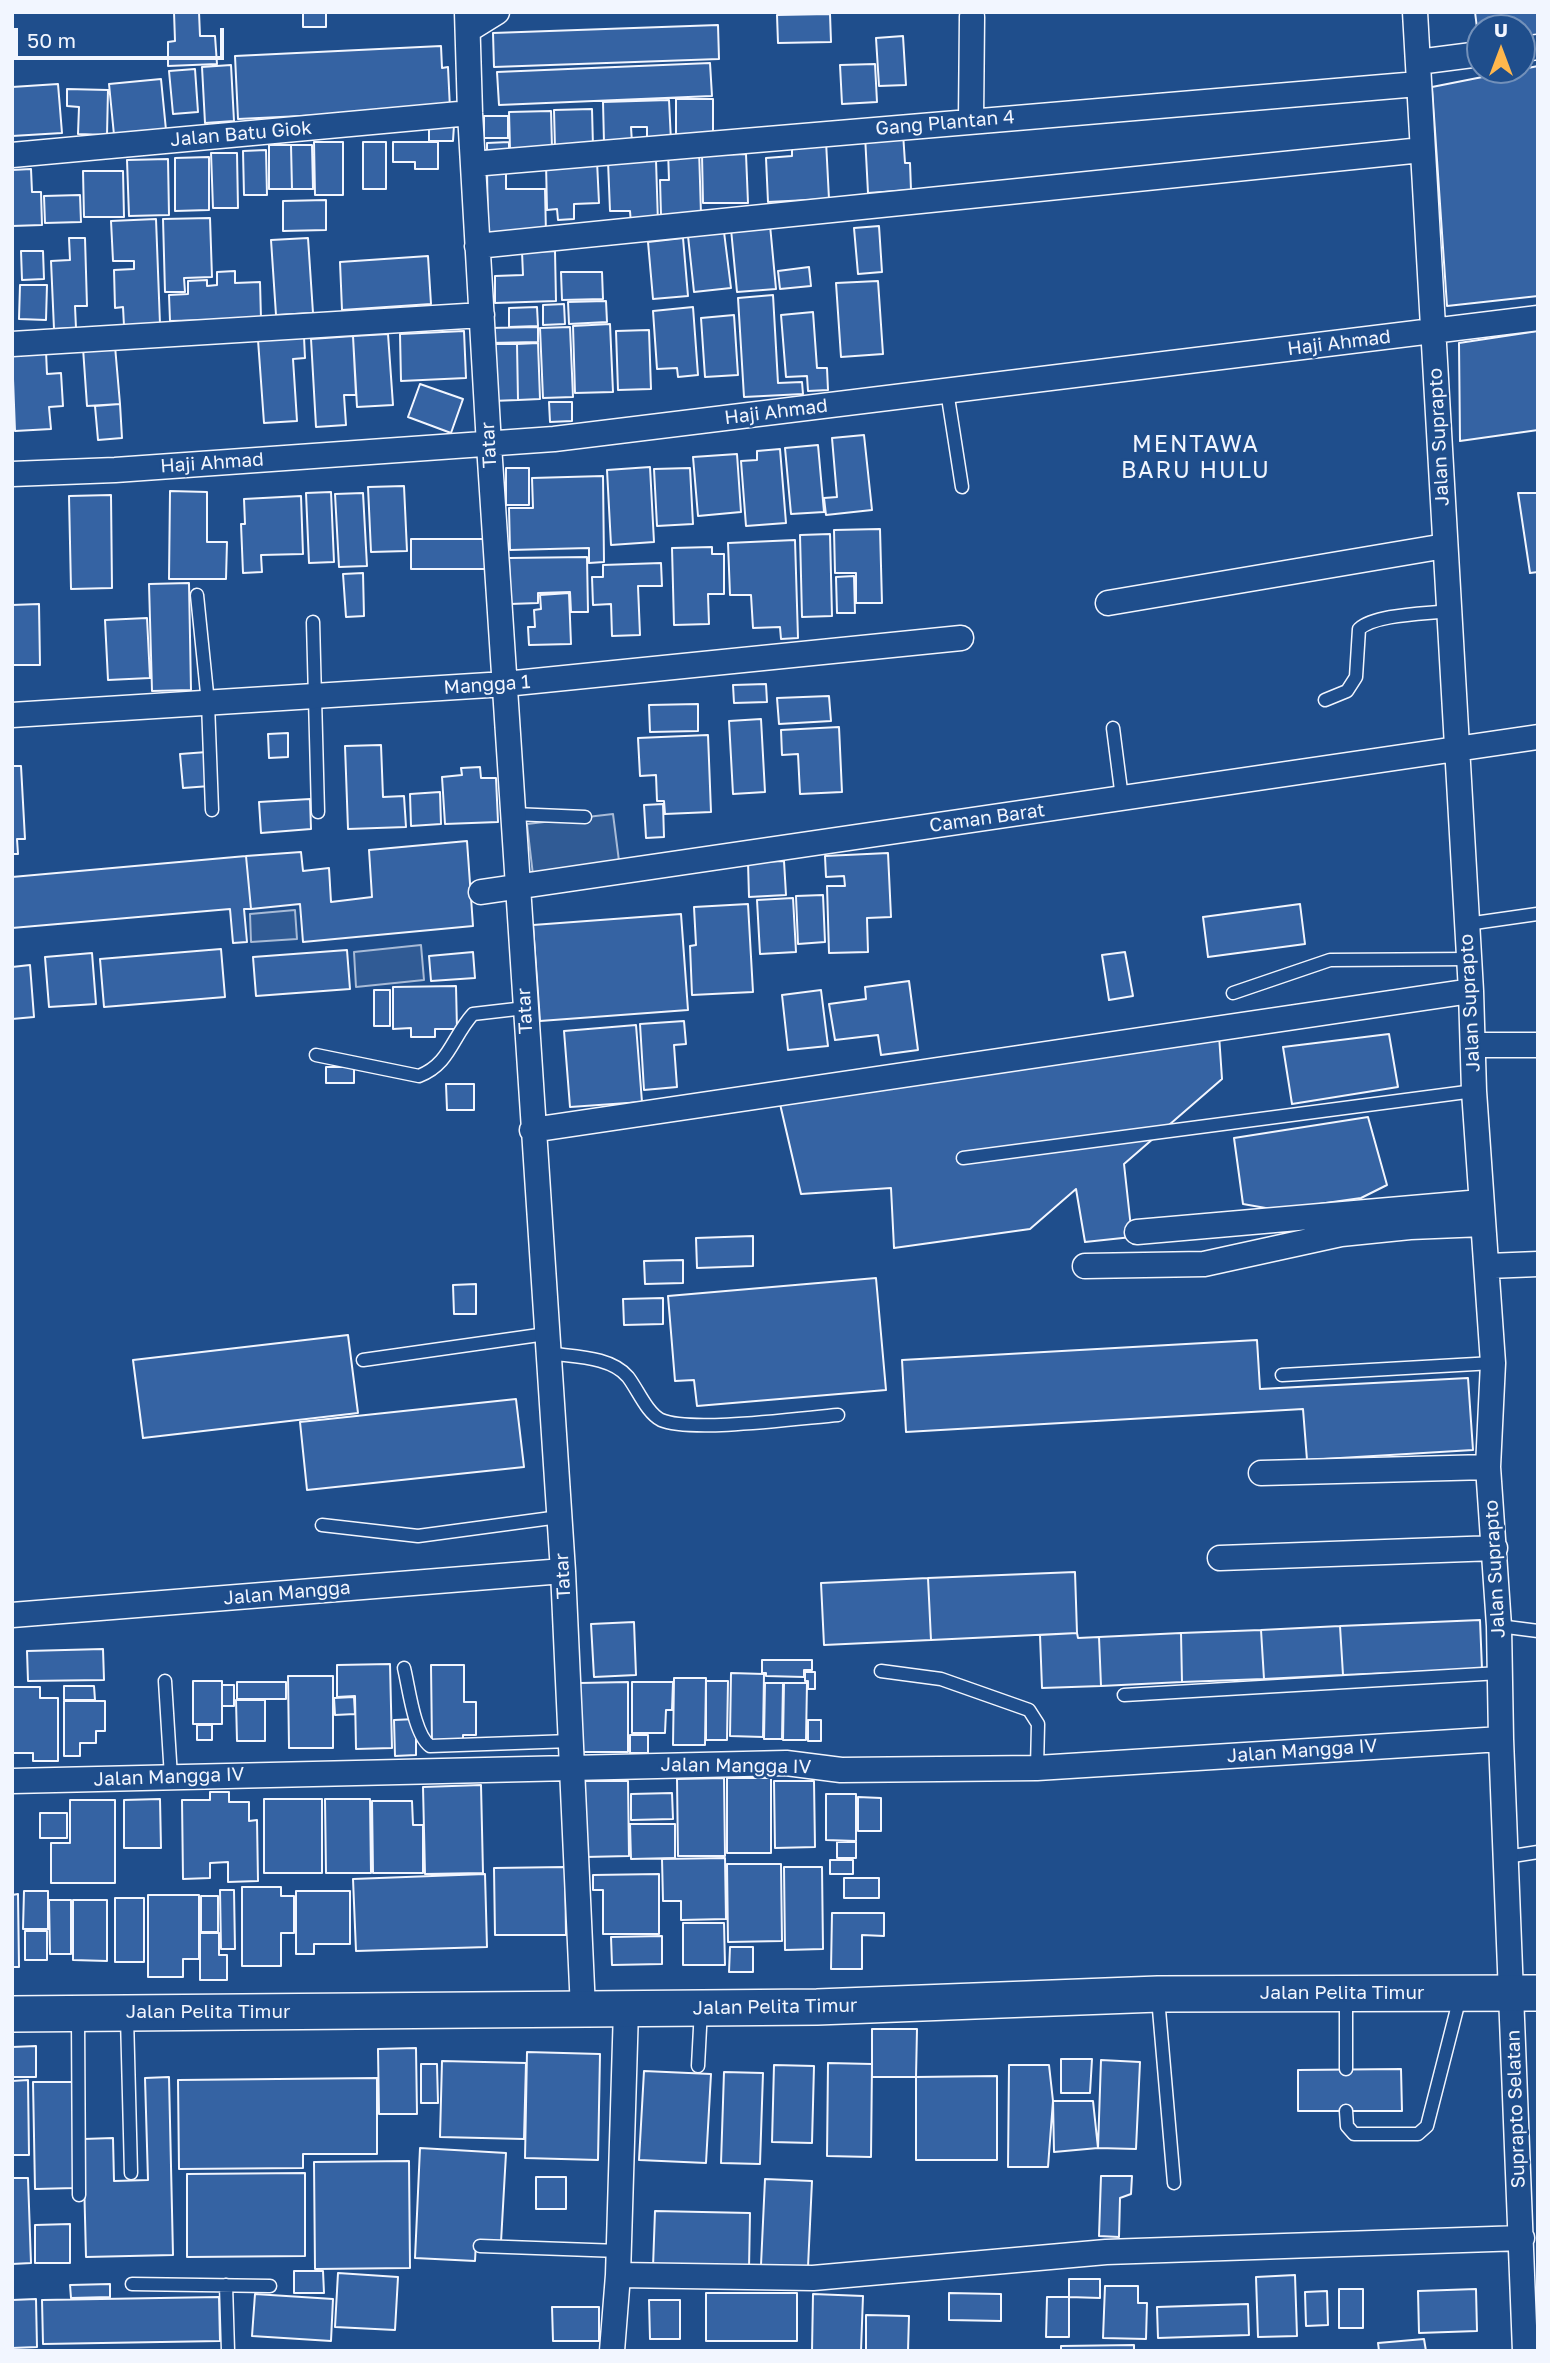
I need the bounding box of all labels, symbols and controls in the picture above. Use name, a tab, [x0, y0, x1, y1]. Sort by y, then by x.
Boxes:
scale bar	[18, 14, 228, 58]
north arrow	[1466, 14, 1536, 84]
text: U	[1494, 18, 1508, 41]
text: 50 m	[27, 27, 76, 53]
street label: Gang Plantan 4	[875, 106, 1015, 140]
street label: Jalan Batu Giok	[169, 116, 313, 152]
street label: Haji Ahmad	[1286, 325, 1392, 361]
street label: Jalan Suprapto	[1424, 367, 1454, 507]
street label: Haji Ahmad	[723, 394, 829, 430]
street label: Tatar	[476, 421, 502, 469]
district label: MENTAWA BARU HULU	[1122, 431, 1270, 485]
street label: Haji Ahmad	[159, 448, 265, 478]
street label: Mangga 1	[443, 671, 531, 699]
street label: Caman Barat	[928, 799, 1046, 837]
street label: Jalan Suprapto	[1455, 933, 1485, 1073]
street label: Tatar	[512, 987, 538, 1035]
street label: Jalan Suprapto	[1480, 1499, 1510, 1639]
street label: Tatar	[550, 1552, 576, 1600]
street label: Jalan Mangga	[223, 1576, 351, 1610]
street label: Jalan Mangga IV	[1226, 1734, 1378, 1768]
street label: Jalan Mangga IV	[660, 1753, 812, 1779]
street label: Jalan Mangga IV	[93, 1763, 245, 1791]
street label: Jalan Pelita Timur	[1260, 1982, 1424, 2004]
street label: Jalan Pelita Timur	[692, 1994, 858, 2020]
street label: Jalan Pelita Timur	[126, 2001, 290, 2023]
street label: Suprapto Selatan	[1502, 2029, 1530, 2189]

